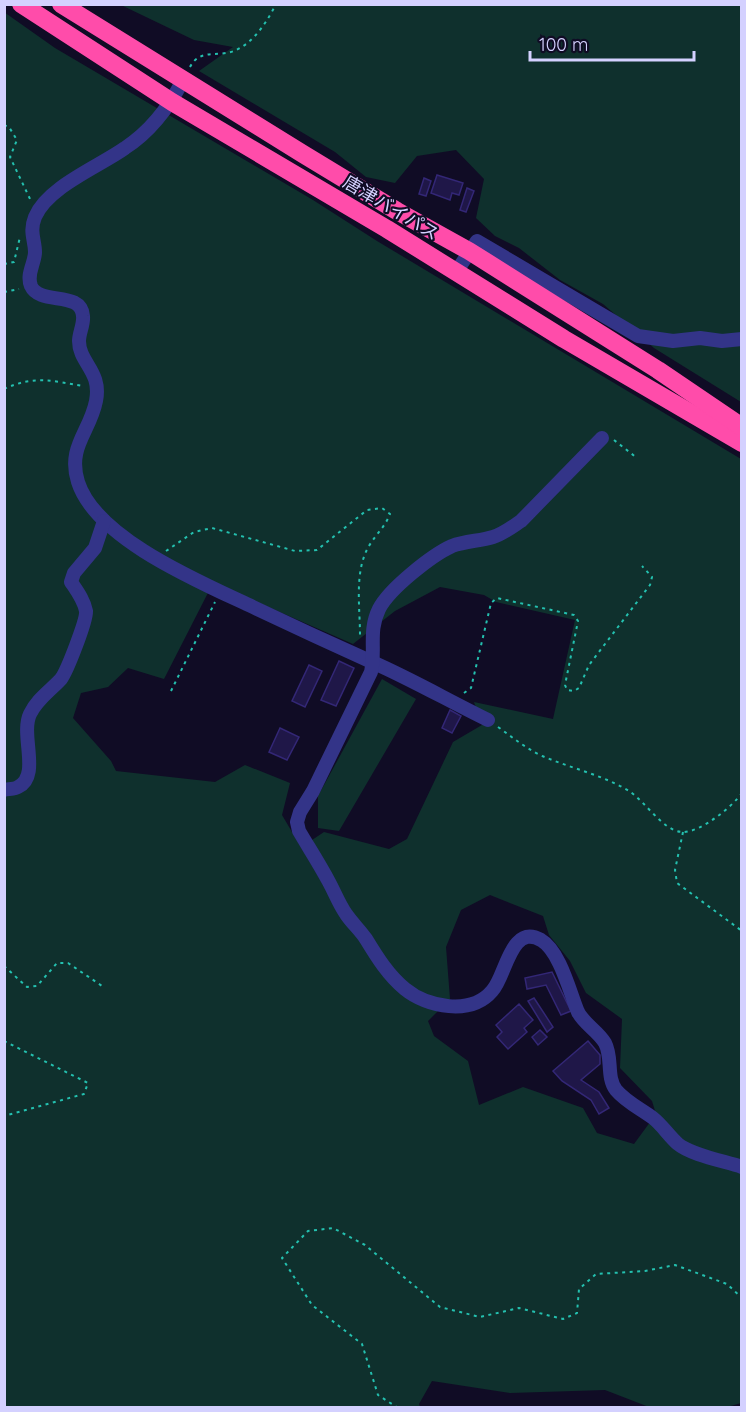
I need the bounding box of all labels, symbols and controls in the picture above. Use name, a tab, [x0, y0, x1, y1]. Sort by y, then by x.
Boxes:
scale bar	[530, 24, 694, 62]
text: 100 m	[539, 33, 588, 56]
street label: 唐津バイパス	[339, 170, 443, 245]

